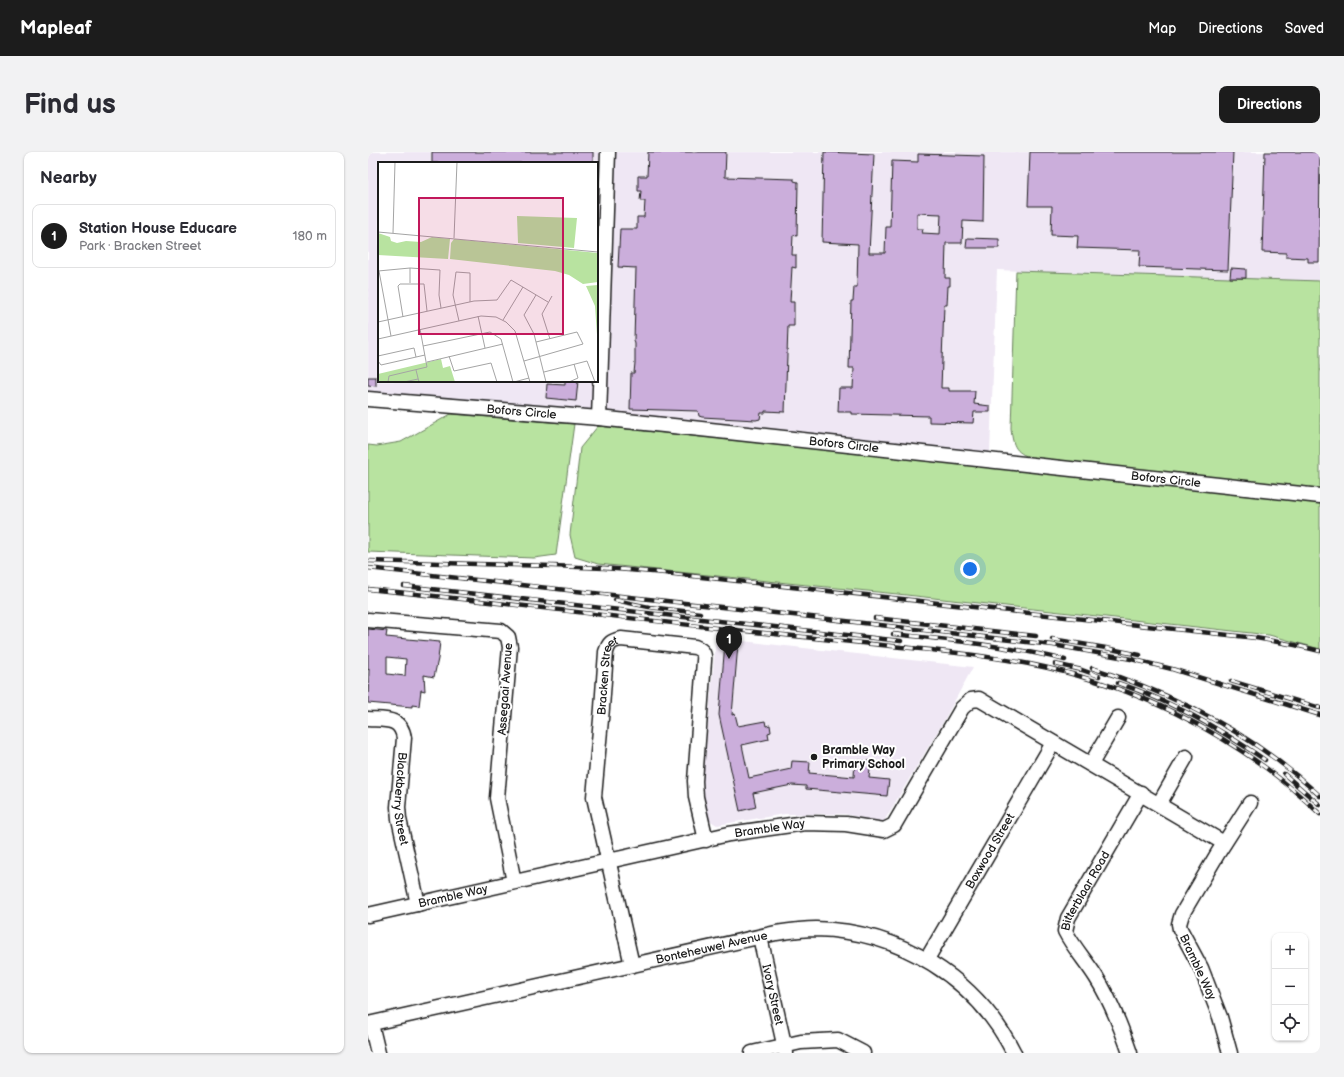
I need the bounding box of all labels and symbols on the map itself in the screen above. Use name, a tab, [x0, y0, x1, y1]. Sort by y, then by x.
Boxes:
inset map	[378, 162, 598, 382]
street label: Bofors Circle	[486, 402, 557, 422]
street label: Bofors Circle	[808, 434, 879, 456]
street label: Bofors Circle	[1130, 469, 1202, 491]
your location	[960, 559, 980, 579]
pin: 1	[716, 626, 742, 659]
street label: Bracken Street	[594, 633, 620, 716]
street label: Assegaai Avenue	[495, 642, 516, 736]
place label: Bramble Way Primary School	[822, 743, 905, 772]
street label: Blackberry Street	[390, 751, 412, 847]
marker: Bramble Way Primary School	[809, 752, 819, 762]
street label: Boxwood Street	[963, 811, 1018, 892]
street label: Bramble Way	[734, 816, 806, 841]
street label: Bitterblaar Road	[1058, 849, 1113, 932]
street label: Bramble Way	[417, 881, 490, 912]
street label: Bonteheuwel Avenue	[654, 928, 769, 968]
street label: Bramble Way	[1176, 932, 1220, 1003]
street label: Ivory Street	[758, 963, 787, 1027]

